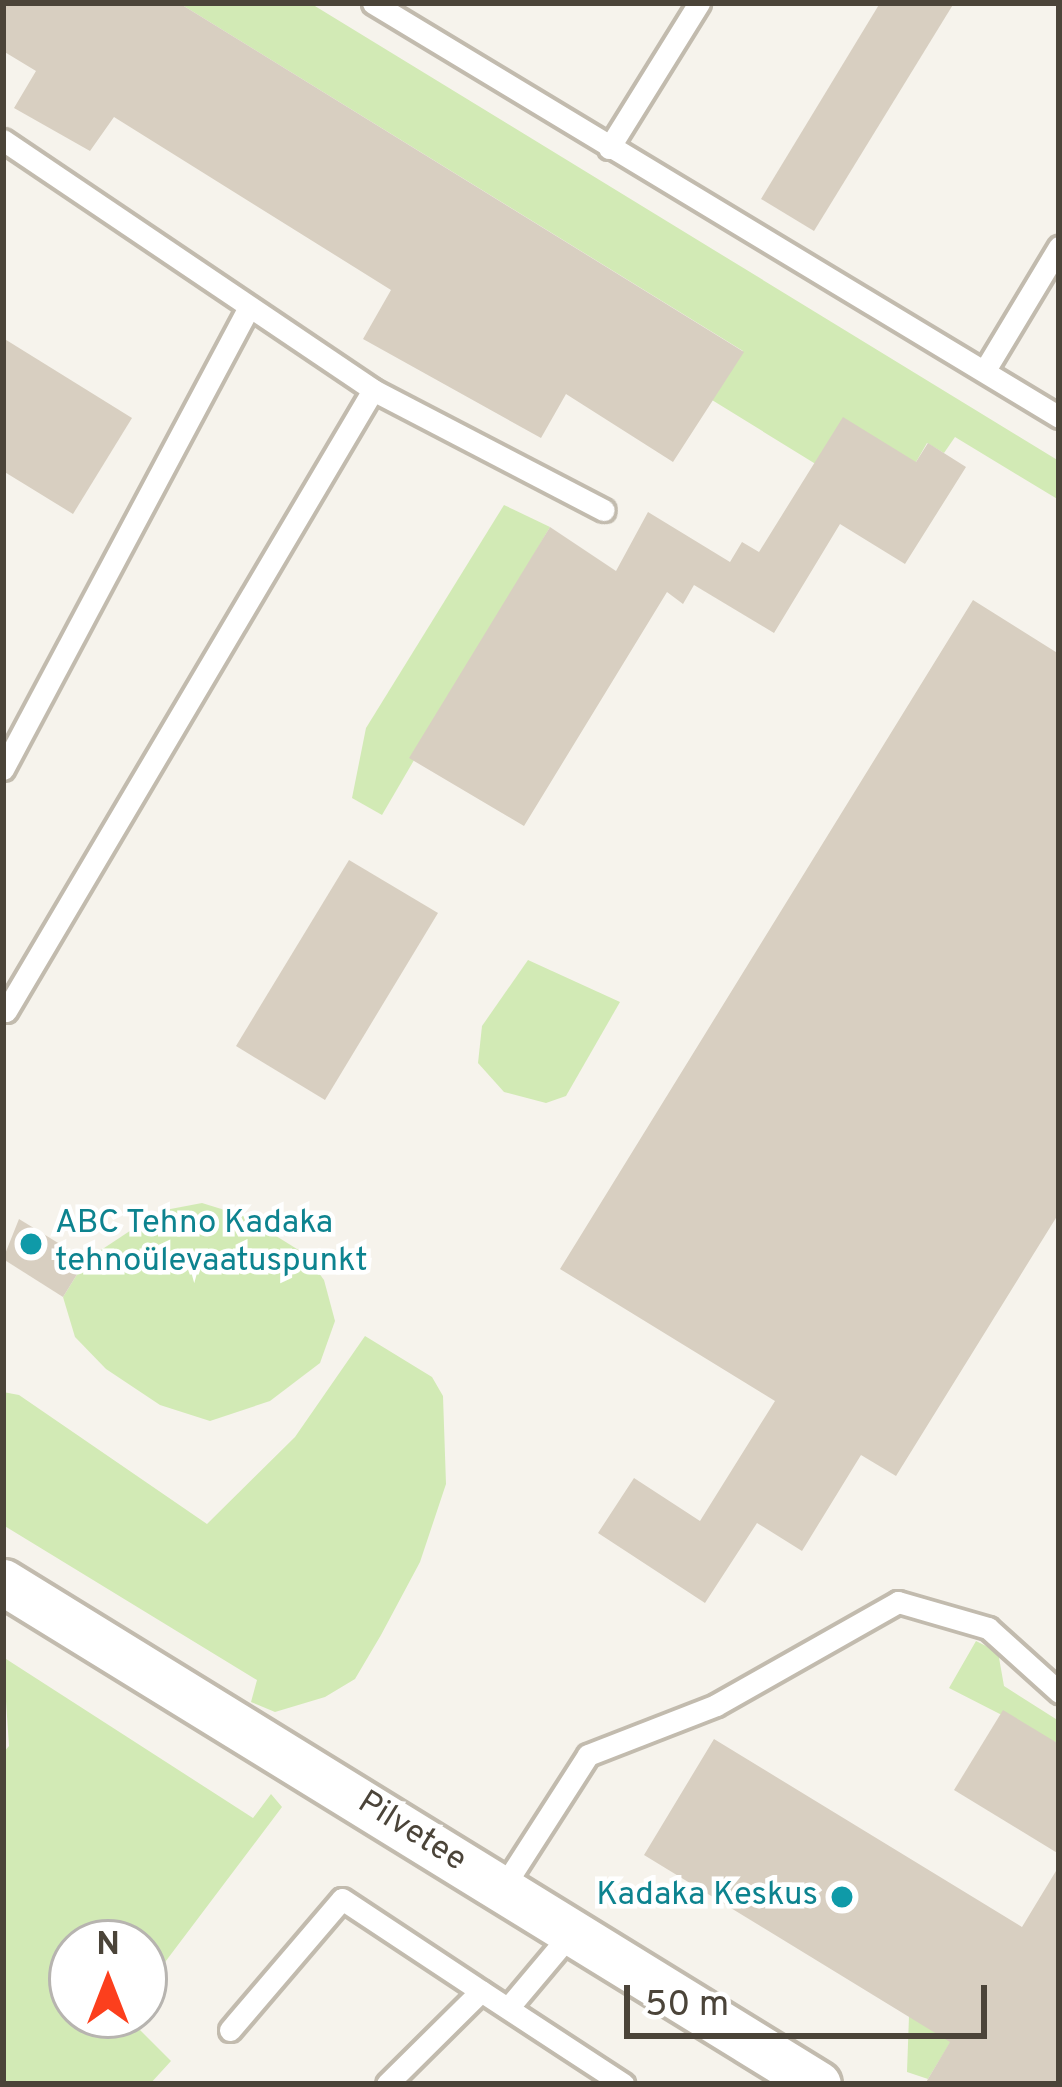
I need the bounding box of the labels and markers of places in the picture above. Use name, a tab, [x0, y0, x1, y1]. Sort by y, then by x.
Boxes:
place label: ABC Tehno Kadaka tehnoülevaatuspunkt	[55, 1205, 368, 1283]
marker: ABC Tehno Kadaka tehnoülevaatuspunkt	[18, 1231, 44, 1257]
place label: Kadaka Keskus	[596, 1877, 818, 1917]
marker: Kadaka Keskus	[829, 1884, 855, 1910]

